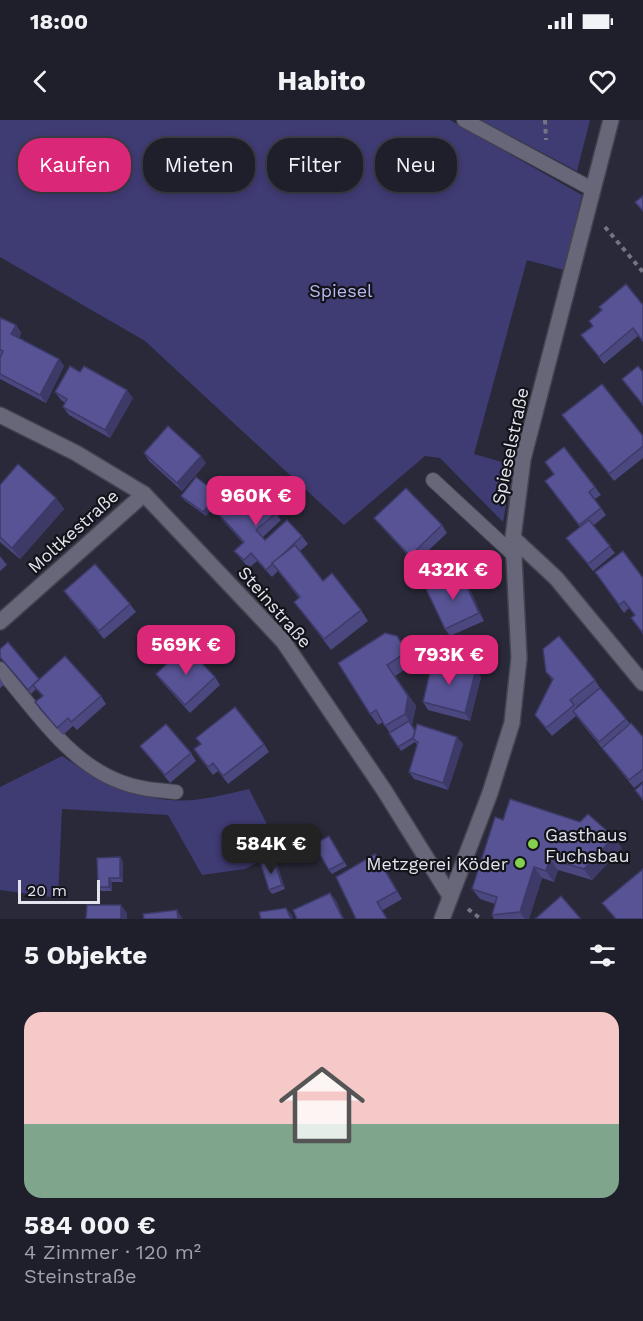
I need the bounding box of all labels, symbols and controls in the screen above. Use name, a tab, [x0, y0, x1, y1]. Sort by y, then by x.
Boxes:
text: 18:00	[30, 9, 88, 34]
icon: back	[24, 65, 57, 98]
text: Habito	[277, 65, 366, 97]
icon: heart	[586, 65, 619, 98]
chip: Kaufen	[18, 138, 131, 192]
chip: Mieten	[143, 138, 255, 192]
chip: Filter	[267, 138, 363, 192]
chip: Neu	[375, 138, 457, 192]
park label: Spiesel	[309, 280, 373, 301]
street label: Spieselstraße	[487, 386, 533, 506]
pin: 960K €	[207, 476, 305, 527]
text: 960K €	[220, 483, 292, 507]
street label: Moltkestraße	[23, 485, 123, 577]
pin: 432K €	[404, 550, 502, 601]
text: 432K €	[418, 557, 488, 581]
street label: Steinstraße	[234, 562, 316, 652]
pin: 569K €	[137, 625, 235, 676]
text: 569K €	[151, 632, 221, 656]
pin: 793K €	[400, 635, 498, 686]
text: 793K €	[414, 642, 484, 666]
pin: 584K €	[222, 824, 320, 875]
place label: Gasthaus Fuchsbau	[545, 824, 630, 866]
text: 584K €	[236, 831, 306, 855]
marker: Gasthaus Fuchsbau	[526, 837, 540, 851]
place label: Metzgerei Köder	[366, 853, 508, 874]
marker: Metzgerei Köder	[513, 856, 527, 870]
scale bar	[18, 877, 100, 904]
text: 20 m	[27, 881, 67, 900]
icon: filters	[586, 939, 619, 972]
text: 5 Objekte	[24, 940, 147, 970]
icon: home	[268, 1051, 376, 1159]
text: 584 000 €	[24, 1210, 156, 1240]
text: 4 Zimmer · 120 m²	[24, 1240, 201, 1264]
text: Steinstraße	[24, 1264, 136, 1288]

